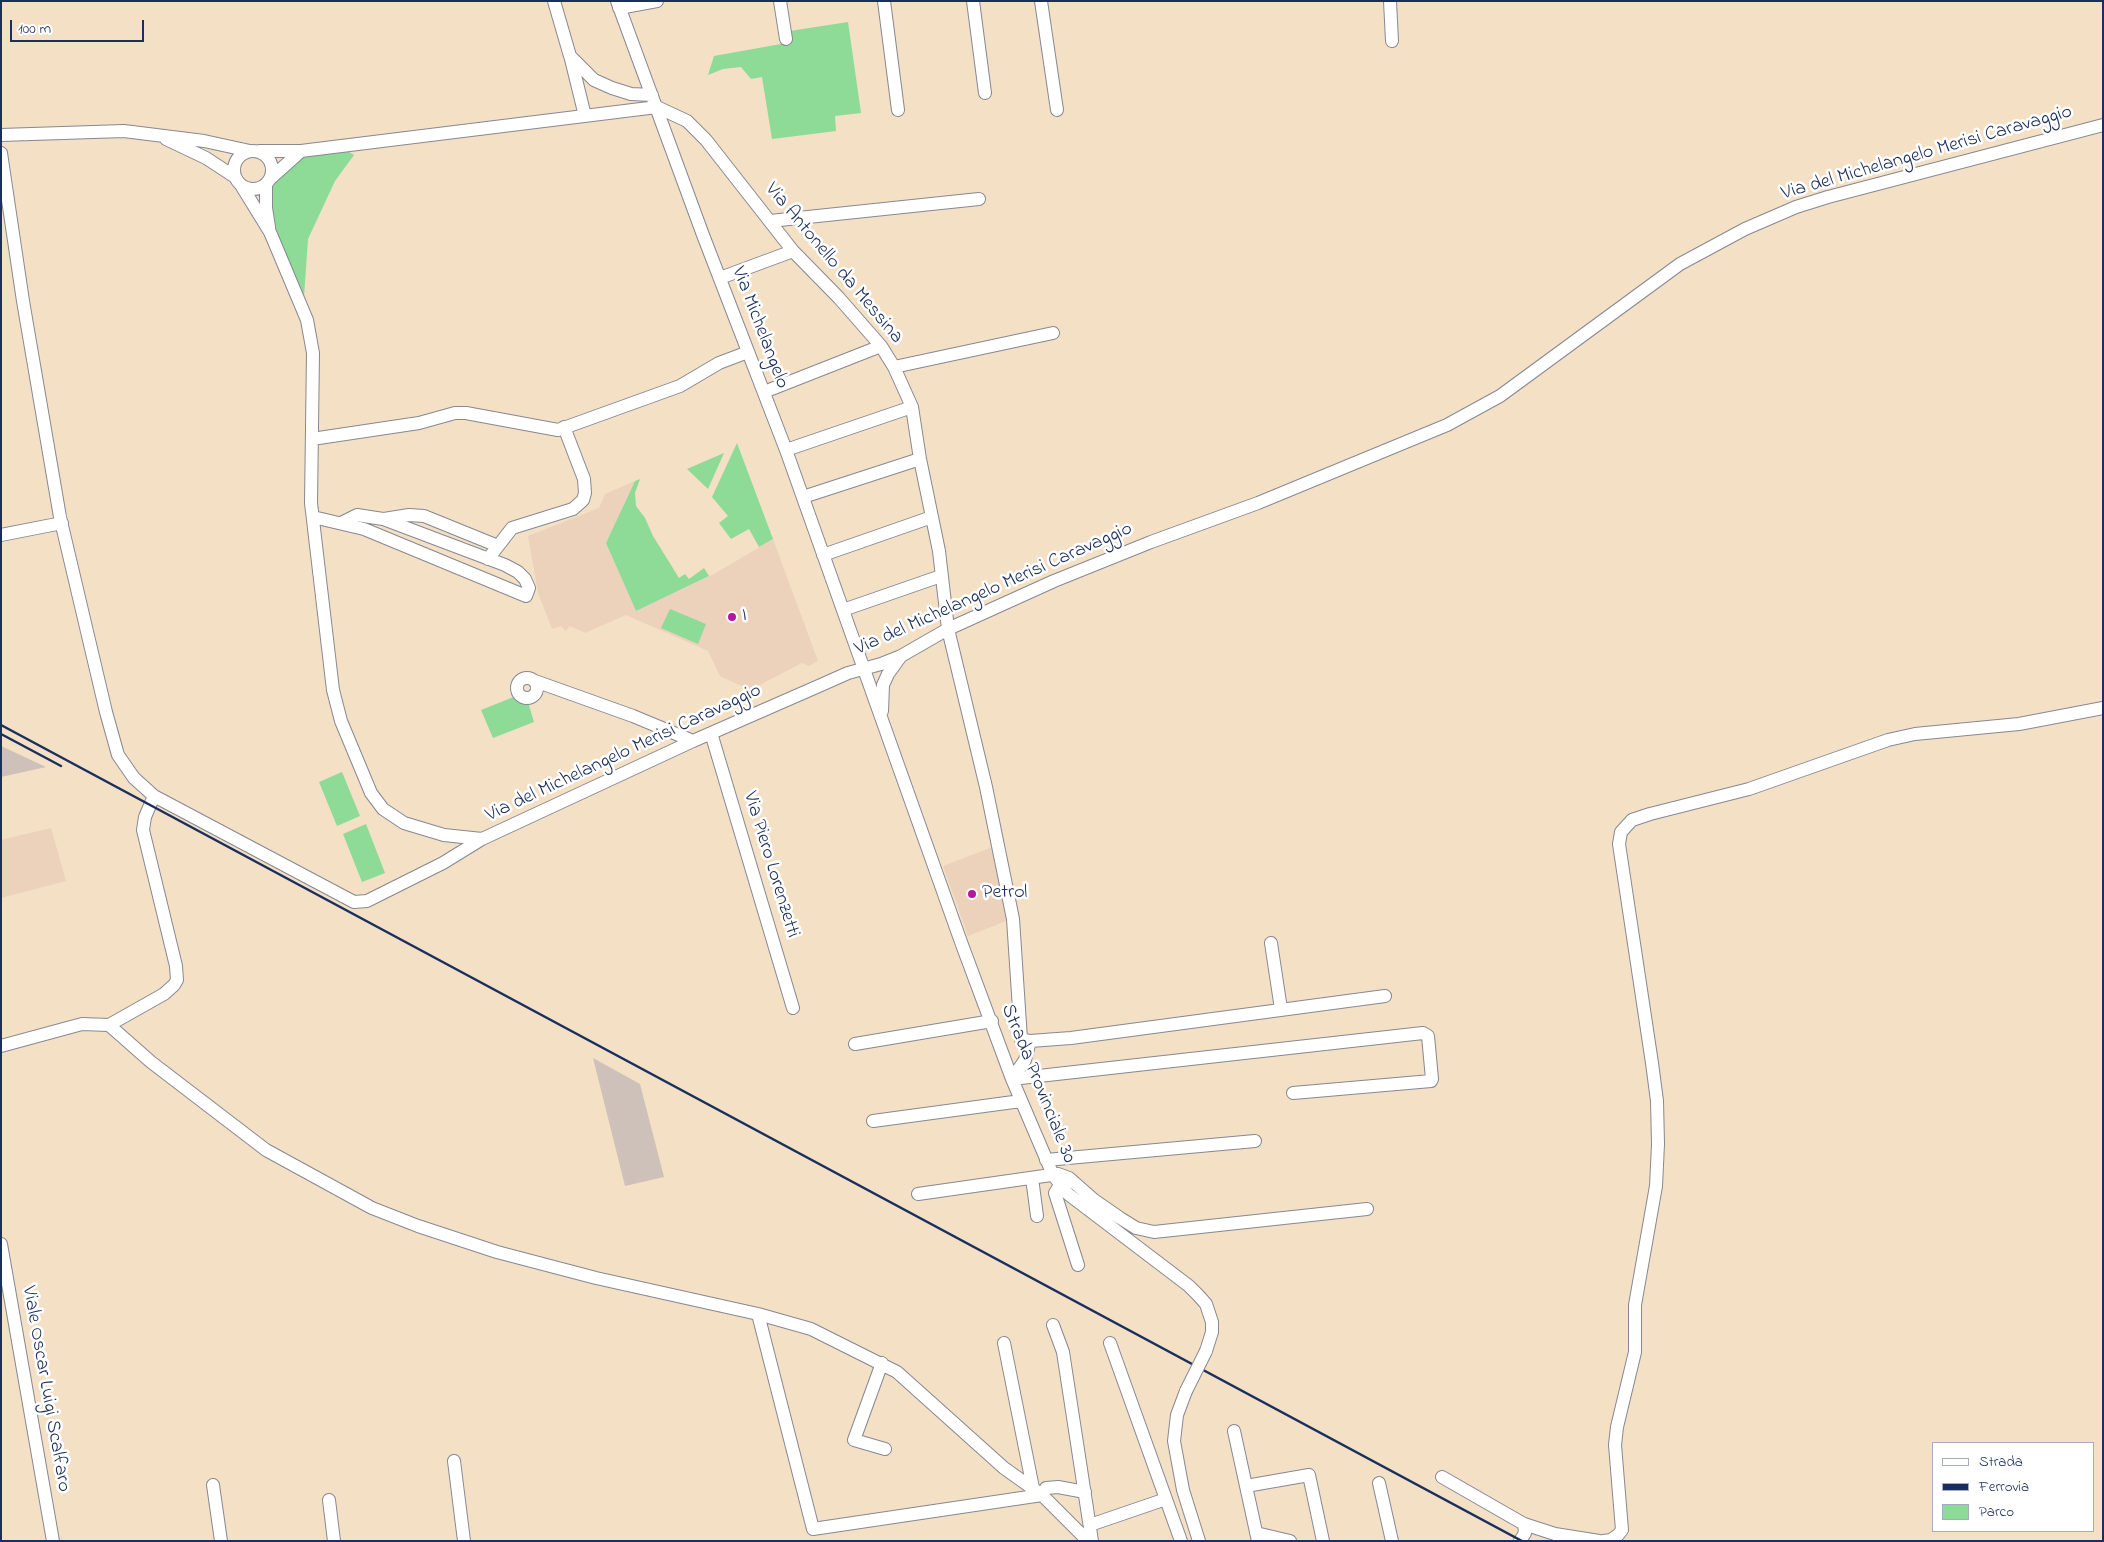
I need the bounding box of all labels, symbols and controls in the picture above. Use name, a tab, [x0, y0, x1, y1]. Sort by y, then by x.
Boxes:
scale bar	[12, 10, 146, 42]
text: 100 m	[18, 18, 51, 40]
street label: Via del Michelangelo Merisi Caravaggio	[1779, 101, 2075, 207]
street label: Via Antonello da Messina	[759, 179, 907, 349]
street label: Via Michelangelo	[725, 264, 793, 392]
street label: Via del Michelangelo Merisi Caravaggio	[852, 518, 1136, 662]
place label: I	[742, 605, 747, 629]
marker: I	[726, 611, 738, 623]
street label: Via del Michelangelo Merisi Caravaggio	[482, 679, 766, 829]
street label: Via Piero Lorenzetti	[736, 789, 804, 941]
place label: Petrol	[982, 882, 1027, 906]
marker: Petrol	[966, 888, 978, 900]
street label: Strada Provinciale 30	[994, 1001, 1080, 1167]
street label: Viale Oscar Luigi Scalfaro	[15, 1284, 75, 1494]
legend	[1932, 1442, 2094, 1532]
text: Strada	[1979, 1451, 2023, 1473]
text: Ferrovia	[1979, 1476, 2029, 1498]
text: Parco	[1979, 1501, 2014, 1523]

